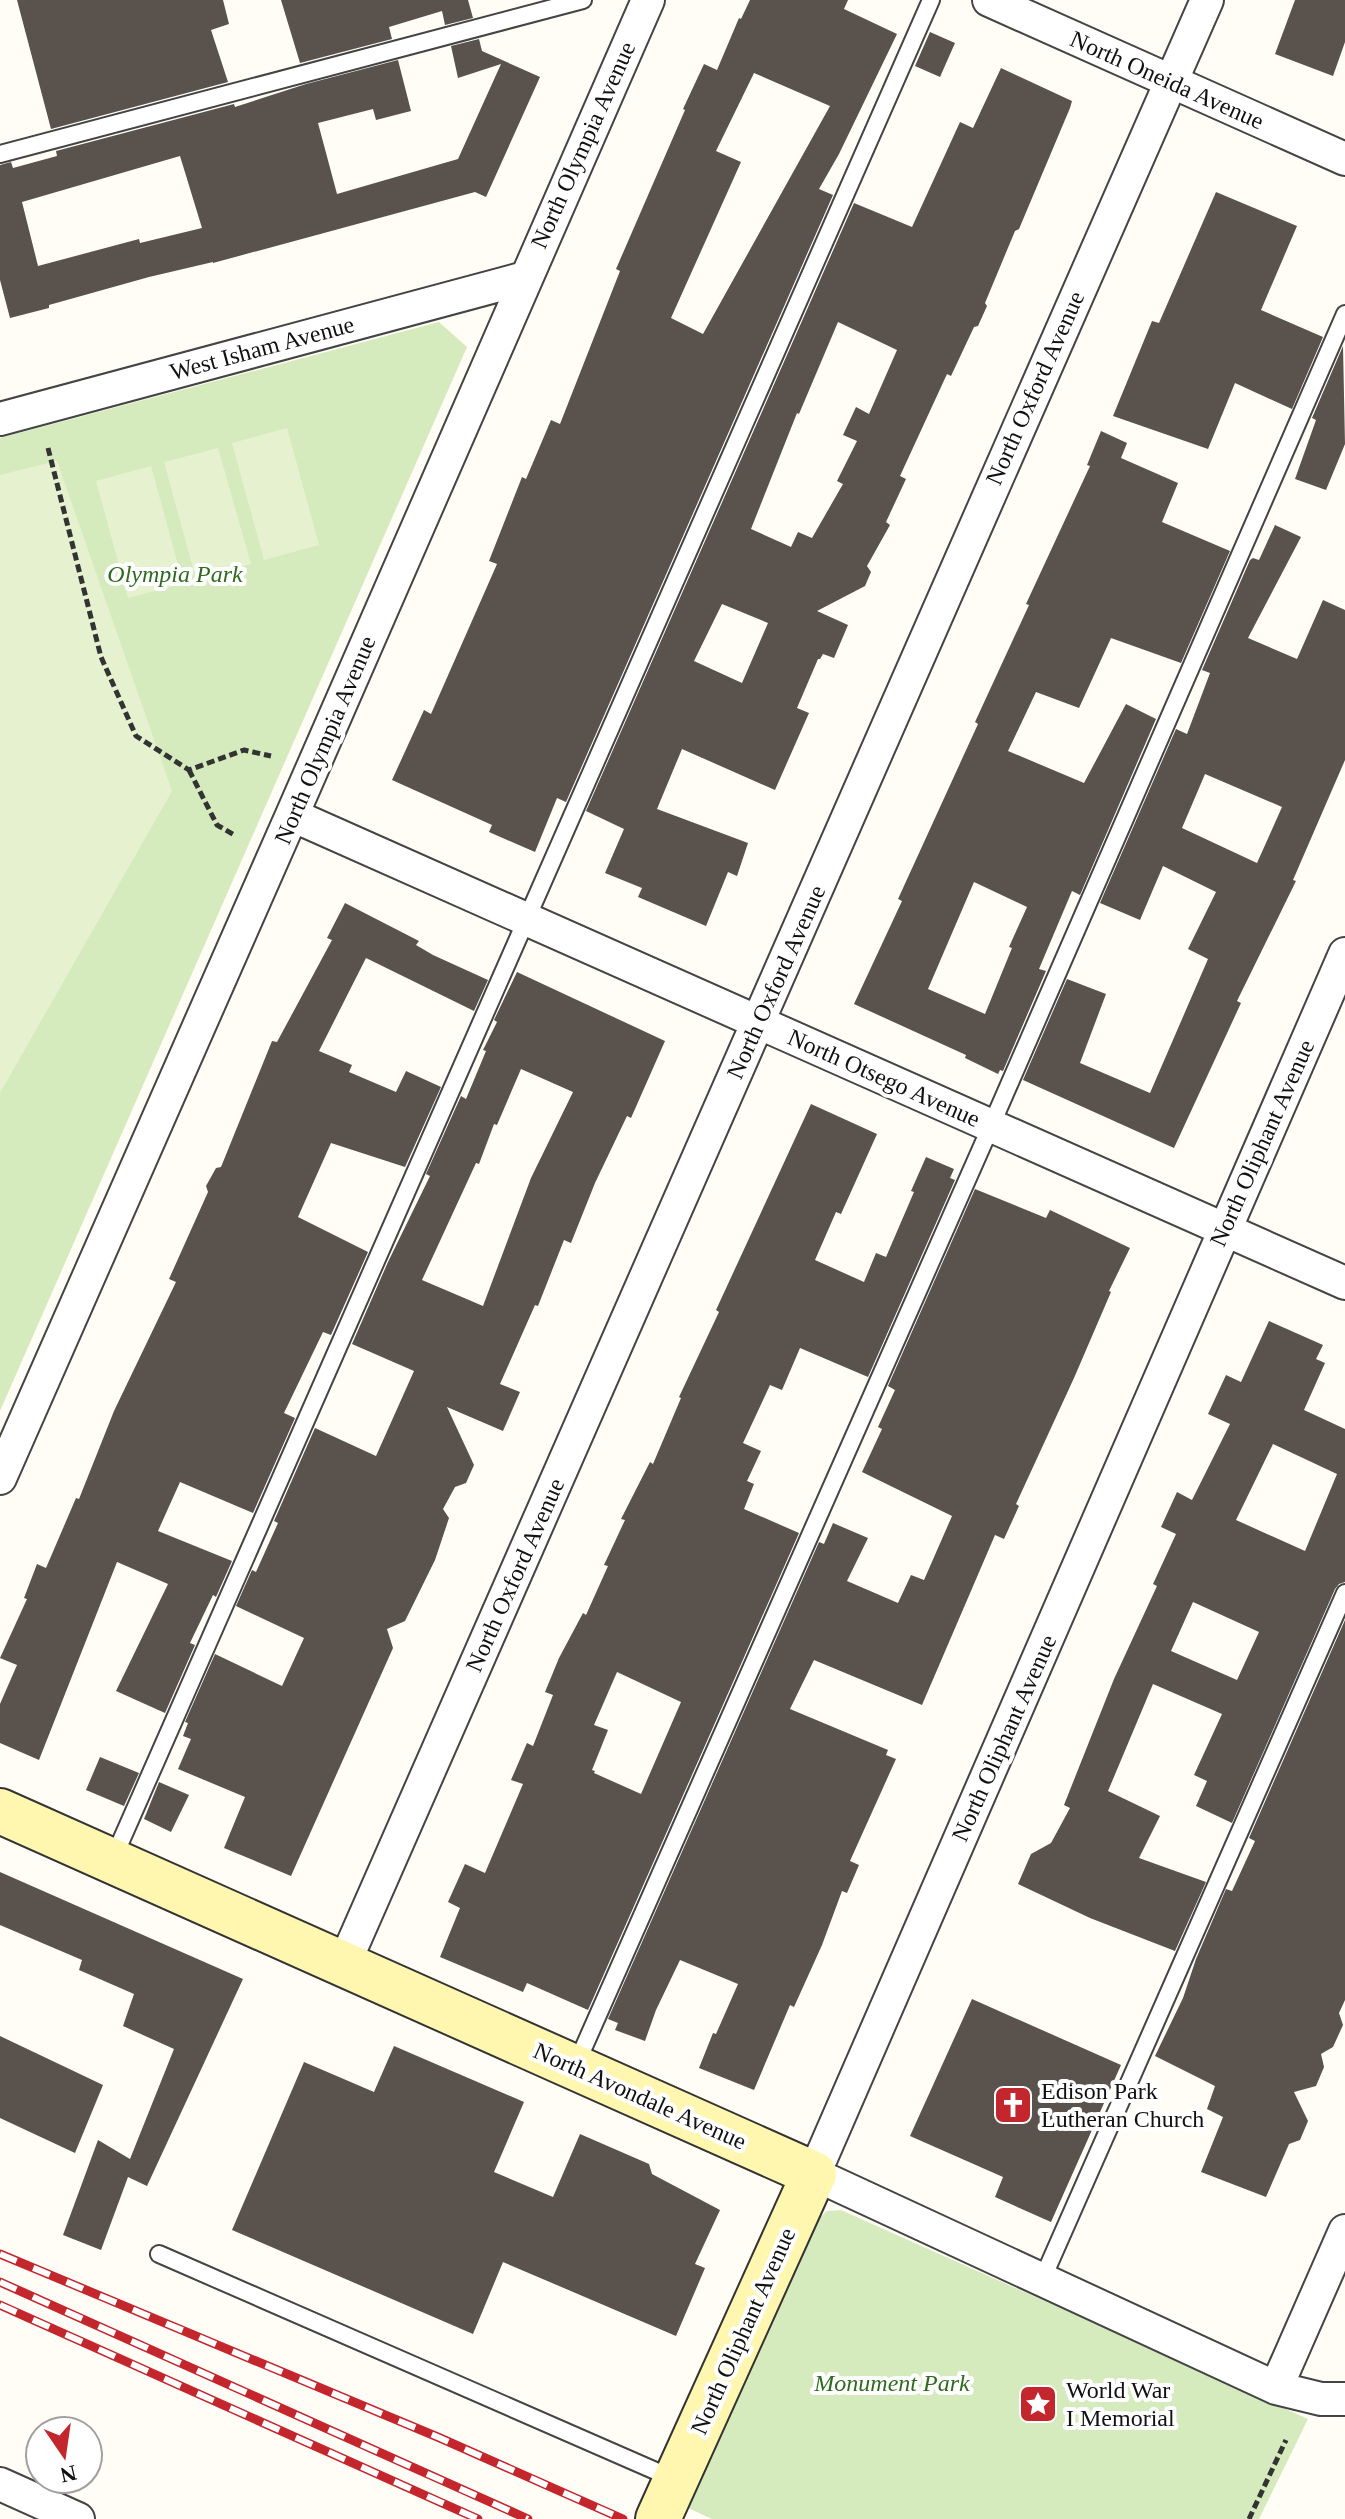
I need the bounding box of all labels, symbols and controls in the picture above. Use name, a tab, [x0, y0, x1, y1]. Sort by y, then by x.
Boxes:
street label: North Oneida Avenue	[1066, 26, 1268, 134]
street label: North Olympia Avenue	[526, 38, 640, 252]
street label: North Oxford Avenue	[981, 287, 1089, 489]
street label: West Isham Avenue	[167, 311, 357, 385]
park label: Olympia Park	[107, 561, 243, 587]
street label: North Olympia Avenue	[269, 632, 381, 848]
street label: North Oxford Avenue	[722, 881, 830, 1083]
street label: North Otsego Avenue	[784, 1024, 984, 1132]
street label: North Oliphant Avenue	[1205, 1036, 1319, 1250]
street label: North Oxford Avenue	[461, 1474, 569, 1676]
street label: North Oliphant Avenue	[947, 1631, 1061, 1845]
street label: North Avondale Avenue	[530, 2037, 750, 2155]
place label: Edison Park Lutheran Church	[1041, 2078, 1204, 2132]
church icon: Edison Park Lutheran Church	[992, 2084, 1034, 2126]
street label: North Oliphant Avenue	[686, 2224, 800, 2438]
park label: Monument Park	[813, 2370, 970, 2396]
place label: World War I Memorial	[1066, 2377, 1175, 2431]
place icon: World War I Memorial	[1017, 2383, 1059, 2425]
north arrow	[24, 2415, 104, 2495]
text: N	[58, 2460, 79, 2488]

